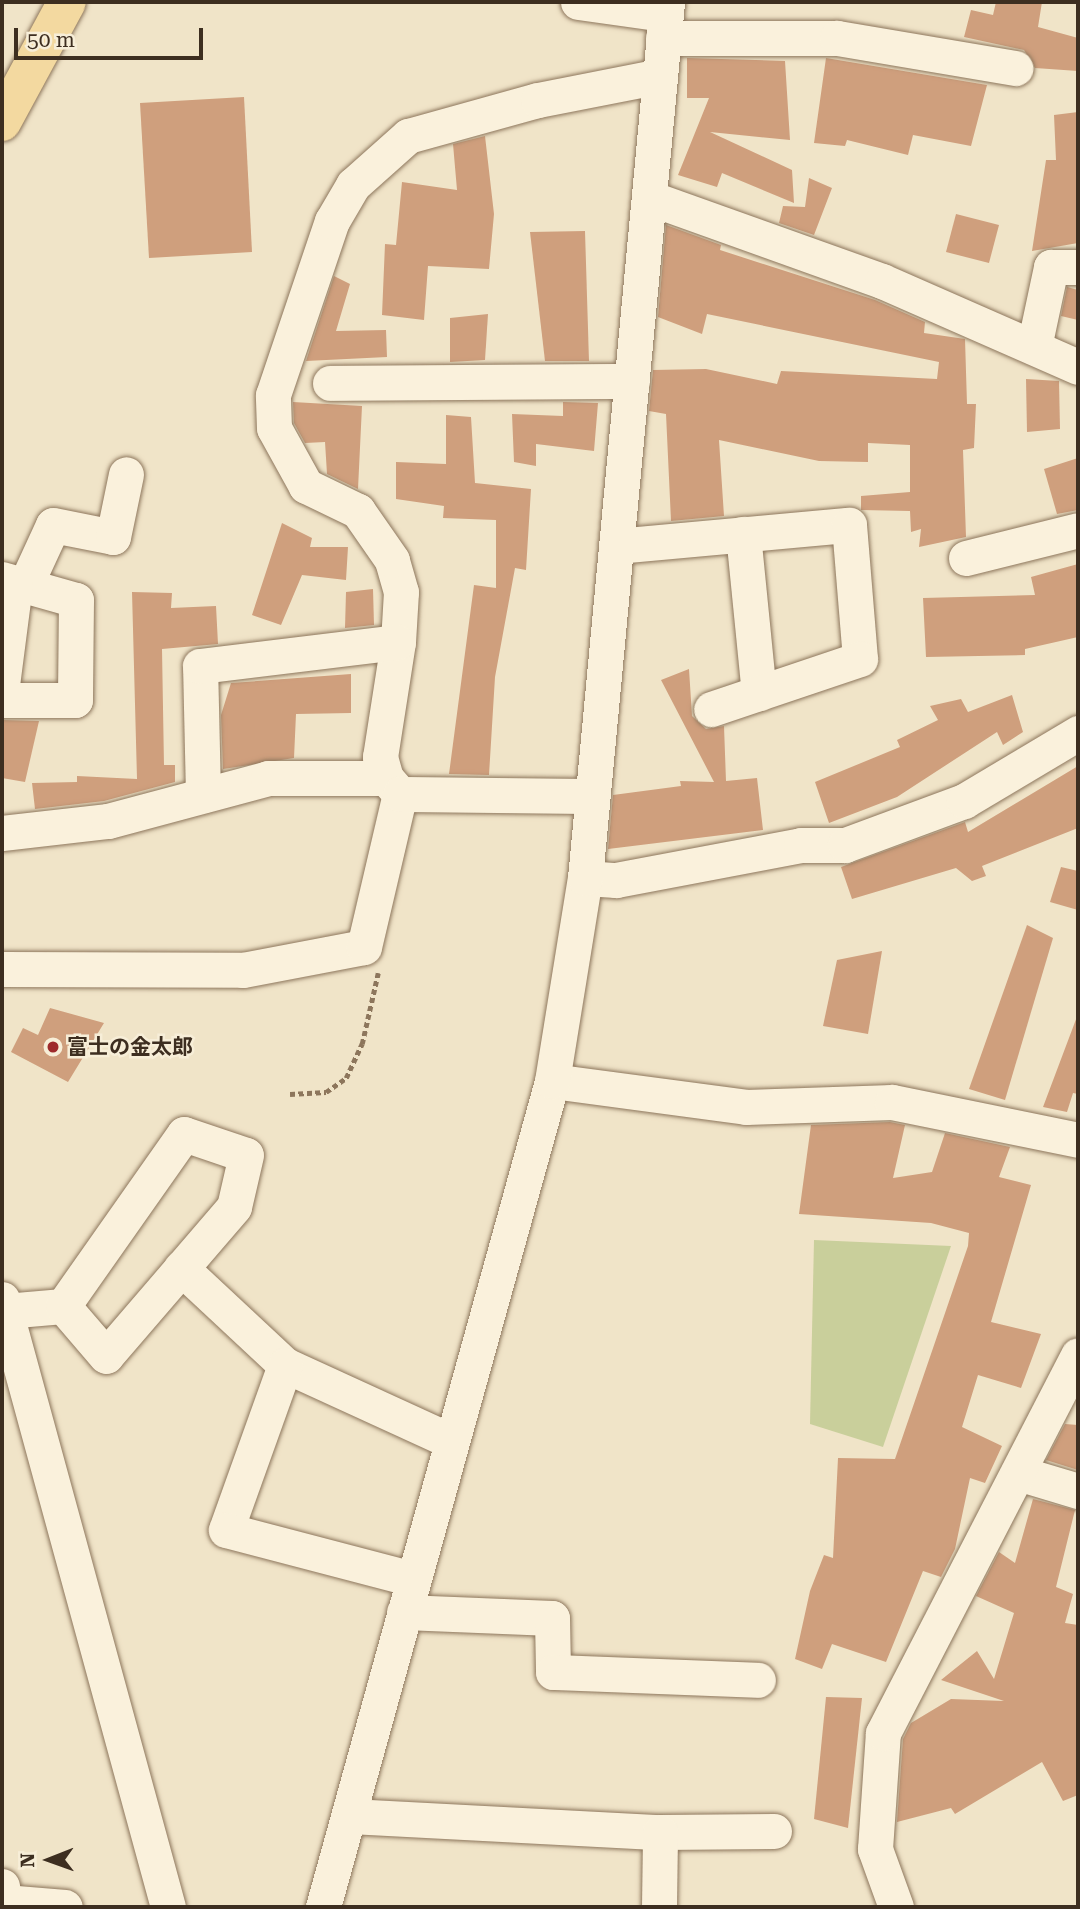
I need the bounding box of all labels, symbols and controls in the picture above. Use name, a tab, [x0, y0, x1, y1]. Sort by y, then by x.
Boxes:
scale bar	[18, 14, 206, 58]
text: 50 m	[27, 28, 75, 52]
place label: 富士の金太郎	[67, 1034, 193, 1060]
marker: 富士の金太郎	[45, 1039, 61, 1055]
north arrow	[14, 1825, 84, 1895]
text: N	[16, 1853, 39, 1868]

